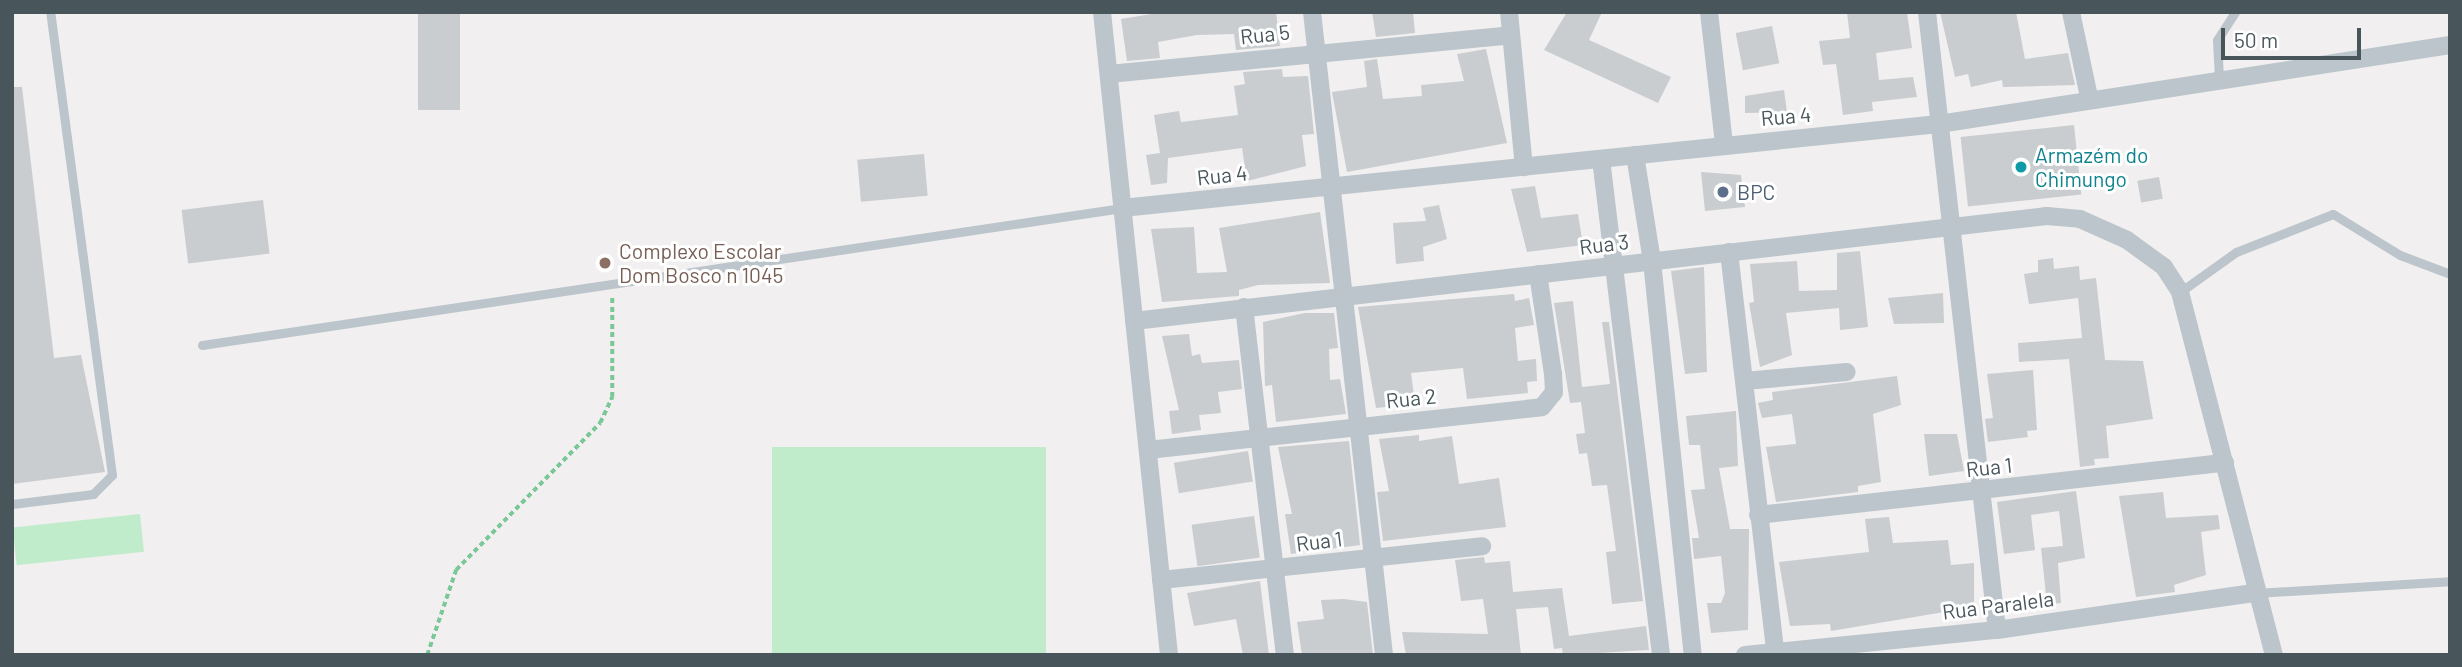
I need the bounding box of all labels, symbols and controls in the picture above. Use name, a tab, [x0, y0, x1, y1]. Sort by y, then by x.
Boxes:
scale bar	[2224, 14, 2364, 58]
street label: Rua 5	[1239, 19, 1291, 49]
text: 50 m	[2234, 27, 2278, 52]
street label: Rua 4	[1760, 101, 1812, 131]
place label: Armazém do Chimungo	[2035, 142, 2149, 192]
marker: Armazém do Chimungo	[2013, 159, 2029, 175]
street label: Rua 4	[1196, 160, 1248, 190]
place label: BPC	[1737, 179, 1775, 205]
marker: BPC	[1715, 184, 1731, 200]
street label: Rua 3	[1578, 228, 1630, 260]
place label: Complexo Escolar Dom Bosco n 1045	[619, 238, 783, 288]
marker: Complexo Escolar Dom Bosco n 1045	[597, 255, 613, 271]
street label: Rua 2	[1385, 383, 1437, 413]
street label: Rua 1	[1965, 452, 2013, 482]
street label: Rua 1	[1294, 526, 1344, 556]
street label: Rua Paralela	[1941, 586, 2055, 624]

